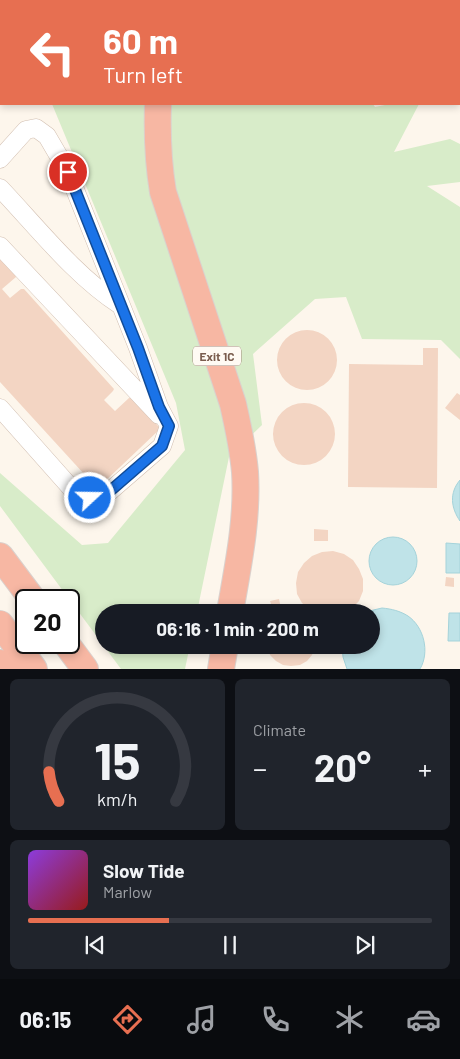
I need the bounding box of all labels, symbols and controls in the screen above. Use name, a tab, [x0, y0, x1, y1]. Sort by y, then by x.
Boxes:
text: 60 m	[103, 19, 178, 61]
icon: left	[20, 20, 85, 85]
text: Turn left	[103, 61, 183, 87]
pin	[47, 151, 89, 193]
icon: arrive	[54, 158, 82, 186]
road number: Exit 1C	[193, 346, 241, 366]
position arrow	[63, 471, 115, 523]
speed limit sign: 20	[15, 589, 80, 654]
text: 06:16 · 1 min · 200 m	[156, 617, 319, 640]
text: Climate	[253, 720, 306, 739]
text: 15	[94, 728, 141, 790]
text: 20°	[314, 744, 371, 790]
text: −	[253, 751, 267, 785]
text: +	[418, 751, 432, 785]
text: km/h	[97, 788, 138, 810]
text: Slow Tide	[103, 859, 185, 882]
text: Marlow	[103, 882, 152, 901]
icon: previous	[81, 931, 109, 959]
icon: pause	[216, 931, 244, 959]
icon: next	[351, 931, 379, 959]
icon: directions	[110, 1002, 145, 1037]
icon: music	[184, 1002, 219, 1037]
icon: phone	[258, 1002, 293, 1037]
icon: climate	[332, 1002, 367, 1037]
icon: car	[406, 1002, 441, 1037]
text: 06:15	[19, 1006, 71, 1032]

